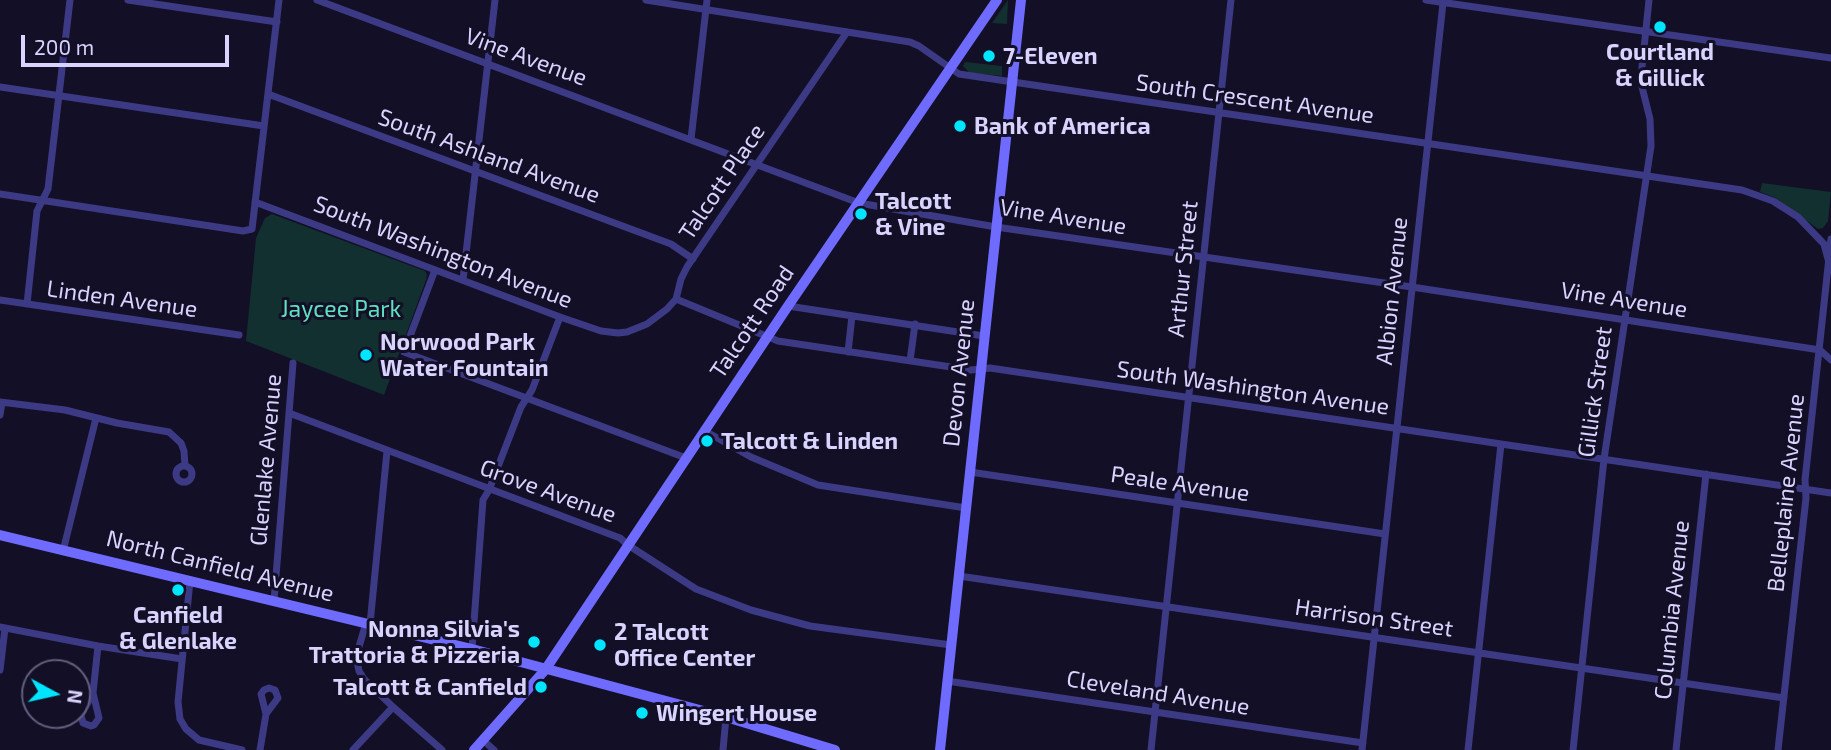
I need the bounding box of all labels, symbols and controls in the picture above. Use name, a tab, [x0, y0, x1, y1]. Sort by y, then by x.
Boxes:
marker: Courtland & Gillick	[1652, 19, 1668, 35]
scale bar	[24, 21, 233, 65]
street label: Vine Avenue	[461, 22, 591, 92]
text: 200 m	[34, 34, 94, 59]
place label: Courtland & Gillick	[1606, 38, 1714, 92]
place label: 7-Eleven	[1003, 42, 1098, 70]
marker: 7-Eleven	[981, 48, 997, 64]
street label: South Crescent Avenue	[1134, 69, 1376, 129]
street label: South Ashland Avenue	[374, 103, 604, 209]
place label: Bank of America	[974, 112, 1150, 140]
marker: Bank of America	[952, 118, 968, 134]
street label: Talcott Place	[673, 119, 771, 245]
place label: Talcott & Vine	[875, 187, 951, 241]
street label: South Washington Avenue	[310, 190, 576, 314]
street label: Vine Avenue	[998, 193, 1128, 241]
street label: Arthur Street	[1162, 199, 1204, 339]
marker: Talcott & Vine	[853, 206, 869, 222]
street label: Albion Avenue	[1371, 216, 1413, 366]
street label: Talcott Road	[704, 260, 800, 384]
street label: Linden Avenue	[45, 275, 199, 323]
street label: Vine Avenue	[1559, 276, 1689, 324]
park label: Jaycee Park	[281, 295, 401, 323]
street label: Devon Avenue	[938, 298, 980, 448]
street label: Gillick Street	[1572, 325, 1618, 459]
place label: Norwood Park Water Fountain	[380, 328, 549, 382]
marker: Norwood Park Water Fountain	[358, 347, 374, 363]
street label: South Washington Avenue	[1115, 355, 1391, 421]
street label: Glenlake Avenue	[245, 373, 287, 547]
street label: Belleplaine Avenue	[1762, 393, 1810, 593]
place label: Talcott & Linden	[721, 427, 898, 455]
marker: Talcott & Linden	[699, 433, 715, 449]
street label: Grove Avenue	[476, 454, 620, 528]
street label: Peale Avenue	[1109, 461, 1251, 507]
street label: Columbia Avenue	[1649, 519, 1695, 701]
street label: North Canfield Avenue	[103, 524, 337, 608]
marker: Canfield & Glenlake	[170, 582, 186, 598]
street label: Harrison Street	[1293, 593, 1455, 643]
place label: Canfield & Glenlake	[119, 601, 237, 655]
place label: Nonna Silvia's Trattoria & Pizzeria	[309, 615, 520, 669]
place label: 2 Talcott Office Center	[614, 618, 755, 672]
marker: Nonna Silvia's Trattoria & Pizzeria	[526, 634, 542, 650]
marker: 2 Talcott Office Center	[592, 637, 608, 653]
north arrow	[21, 659, 91, 729]
street label: Cleveland Avenue	[1065, 665, 1251, 721]
place label: Talcott & Canfield	[333, 673, 527, 701]
marker: Talcott & Canfield	[533, 679, 549, 695]
text: N	[63, 688, 88, 705]
place label: Wingert House	[656, 699, 817, 727]
marker: Wingert House	[634, 705, 650, 721]

